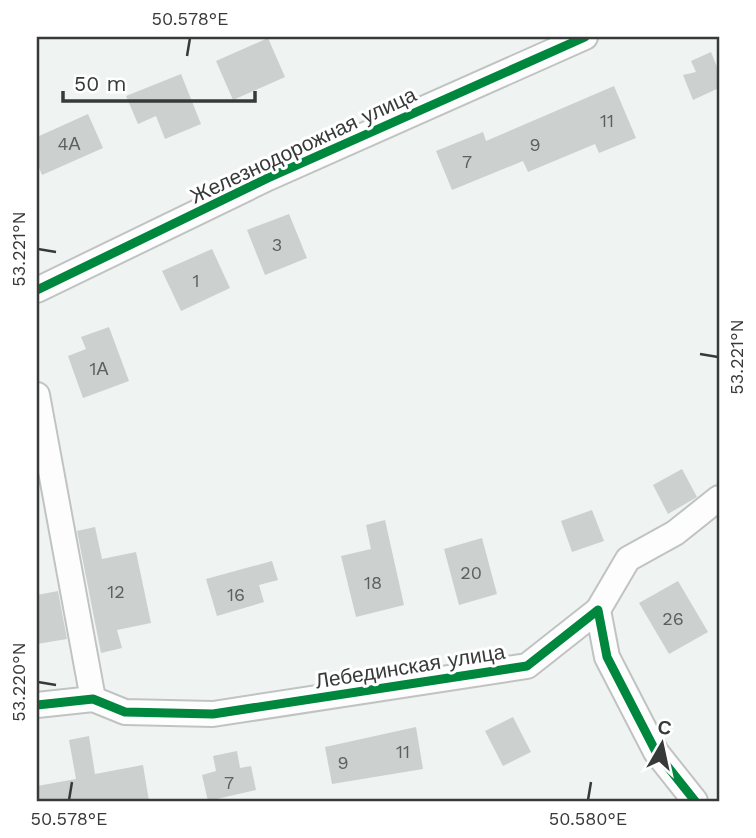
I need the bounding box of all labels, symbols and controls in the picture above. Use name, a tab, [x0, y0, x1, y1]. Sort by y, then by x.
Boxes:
text: 50.578°E	[151, 8, 229, 29]
scale bar	[63, 60, 256, 104]
text: 50 m	[74, 71, 126, 96]
street label: Железнодорожная улица	[186, 81, 420, 208]
house number: 11	[600, 110, 614, 131]
house number: 4А	[57, 133, 81, 154]
house number: 9	[529, 134, 541, 155]
house number: 7	[462, 151, 472, 172]
text: 53.221°N	[8, 211, 29, 287]
house number: 3	[272, 234, 282, 255]
house number: 1	[192, 270, 200, 291]
text: 53.221°N	[726, 319, 747, 395]
house number: 1А	[89, 358, 109, 379]
house number: 20	[460, 562, 482, 583]
house number: 18	[364, 572, 382, 593]
house number: 12	[107, 581, 125, 602]
house number: 16	[227, 584, 245, 605]
house number: 26	[662, 608, 684, 629]
street label: Лебединская улица	[313, 639, 507, 693]
text: 53.220°N	[8, 642, 29, 722]
north arrow	[626, 708, 696, 778]
text: С	[656, 715, 673, 740]
house number: 11	[396, 741, 410, 762]
house number: 9	[337, 752, 349, 773]
house number: 7	[224, 772, 234, 793]
text: 50.578°E	[30, 808, 108, 829]
text: 50.580°E	[549, 808, 627, 829]

